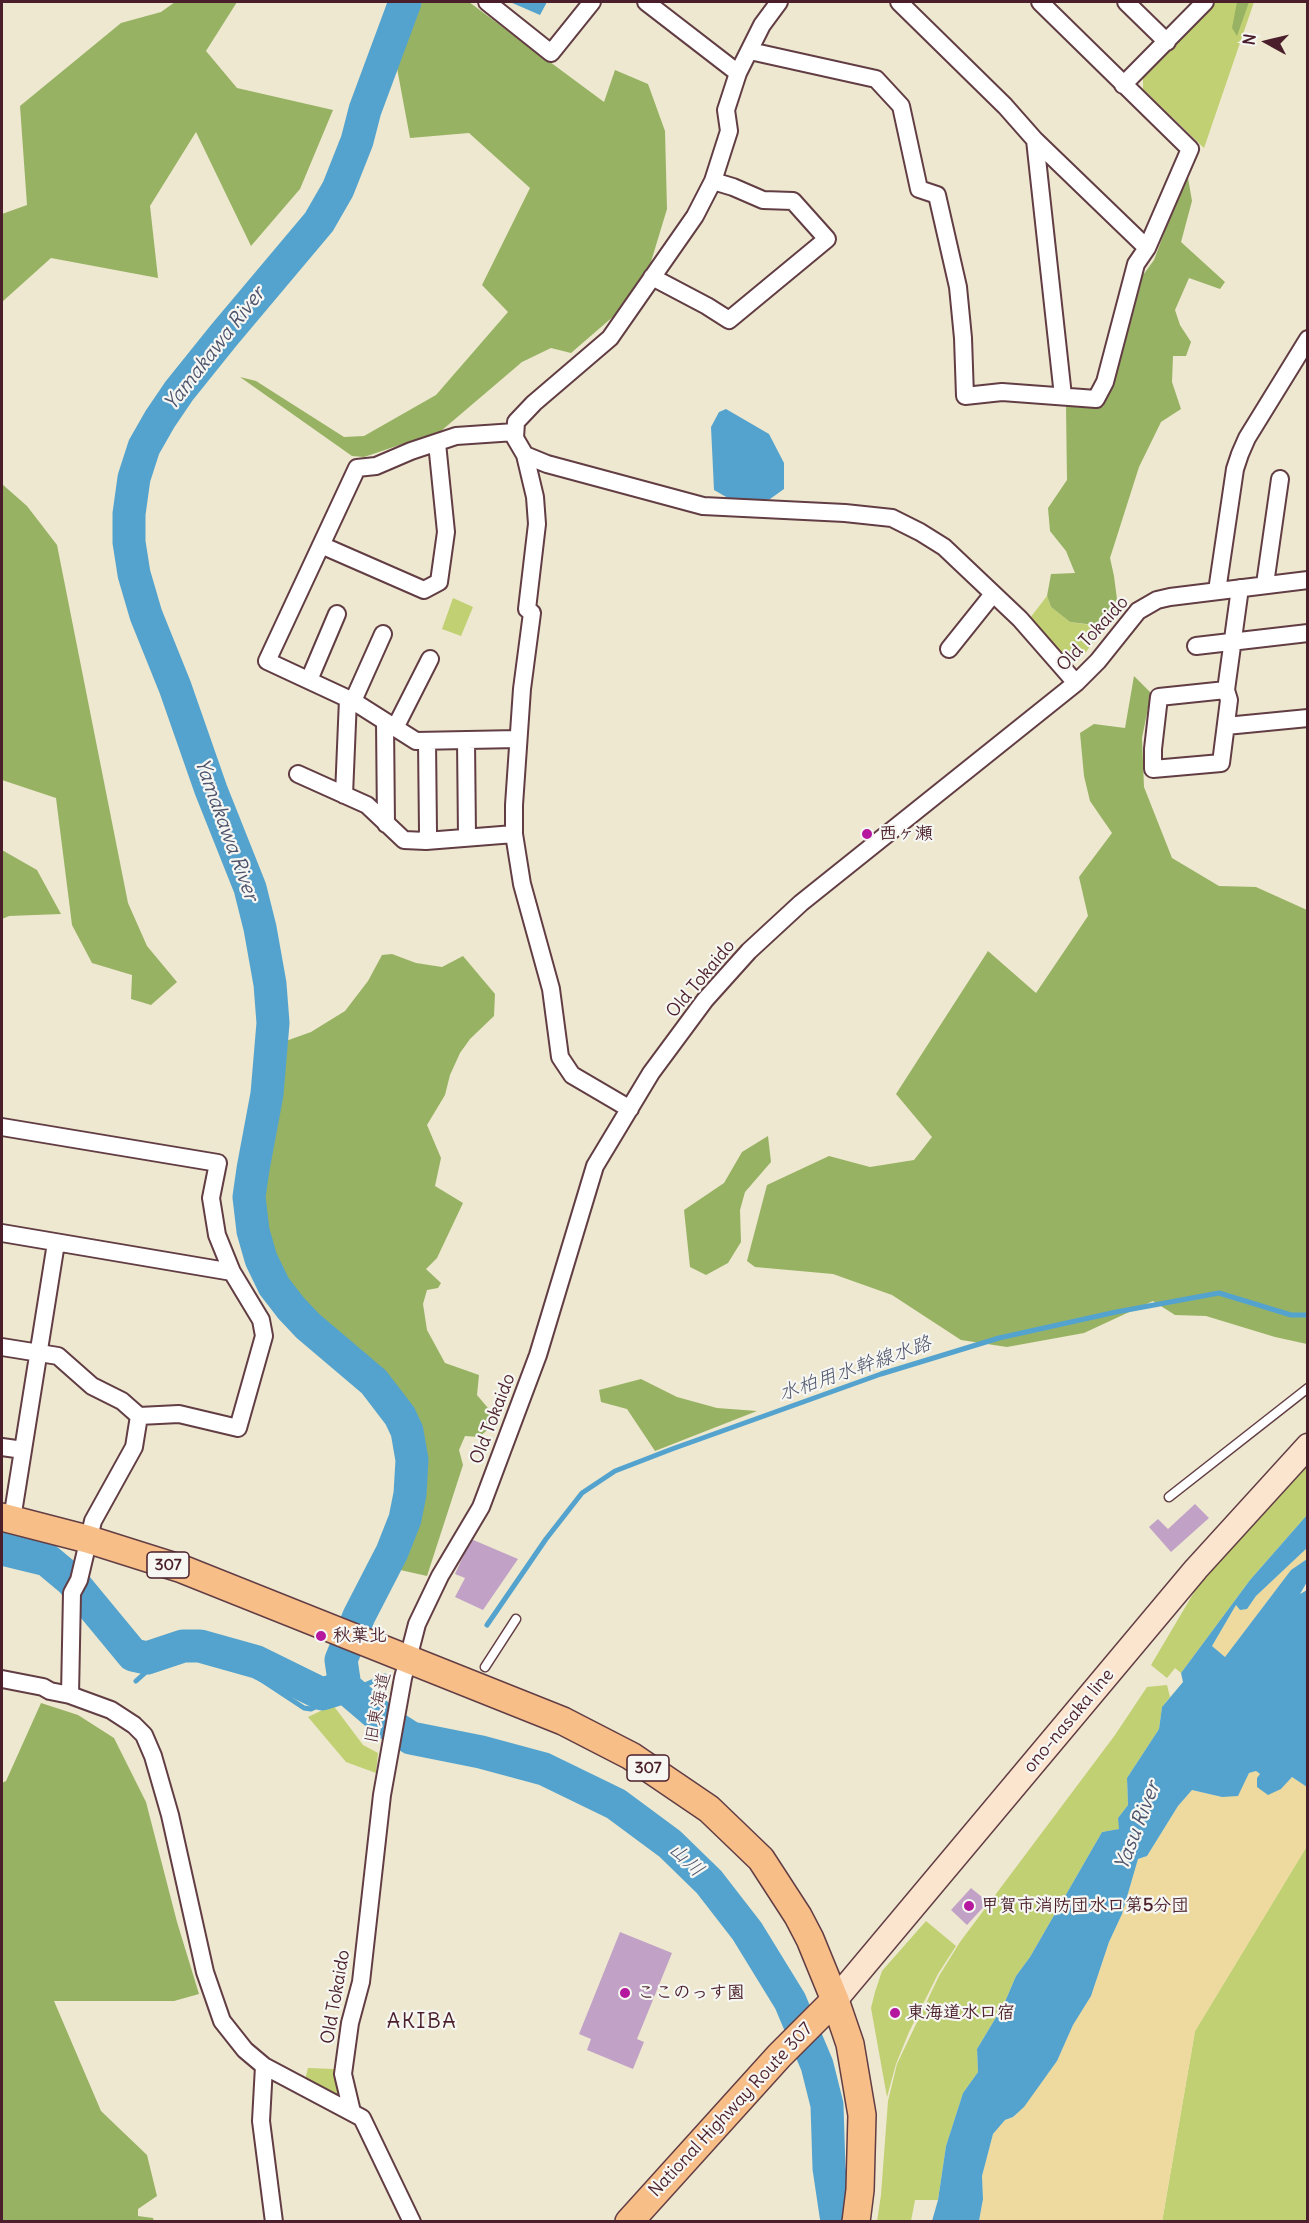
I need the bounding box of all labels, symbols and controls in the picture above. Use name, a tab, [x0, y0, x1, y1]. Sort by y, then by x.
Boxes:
north arrow	[1237, 12, 1297, 72]
text: N	[1239, 33, 1260, 46]
water label: Yamakawa River	[160, 283, 270, 415]
street label: Old Tokaido	[1053, 592, 1133, 676]
water label: Yamakawa River	[189, 756, 263, 904]
place label: 西ヶ瀬	[879, 823, 933, 845]
marker: 西ヶ瀬	[860, 827, 874, 841]
street label: Old Tokaido	[662, 936, 740, 1022]
water label: 水柏用水幹線水路	[775, 1332, 935, 1406]
street label: Old Tokaido	[466, 1371, 520, 1467]
road number: 307	[147, 1552, 189, 1578]
place label: 秋葉北	[333, 1625, 387, 1647]
marker: 秋葉北	[314, 1629, 328, 1643]
street label: ono-nasaka line	[1019, 1665, 1119, 1777]
street label: 旧東海道	[361, 1671, 395, 1745]
road number: 307	[627, 1755, 669, 1781]
water label: Yasu River	[1110, 1779, 1166, 1873]
water label: 山川	[663, 1838, 709, 1882]
place label: 甲賀市消防団水口第5分団	[981, 1895, 1189, 1917]
marker: 甲賀市消防団水口第5分団	[962, 1899, 976, 1913]
street label: Old Tokaido	[317, 1948, 355, 2046]
place label: ここのっす園	[637, 1982, 745, 2004]
marker: ここのっす園	[618, 1986, 632, 2000]
place label: 東海道水口宿	[907, 2002, 1015, 2024]
marker: 東海道水口宿	[888, 2006, 902, 2020]
district label: AKIBA	[387, 2009, 457, 2035]
street label: National Highway Route 307	[645, 2018, 817, 2202]

